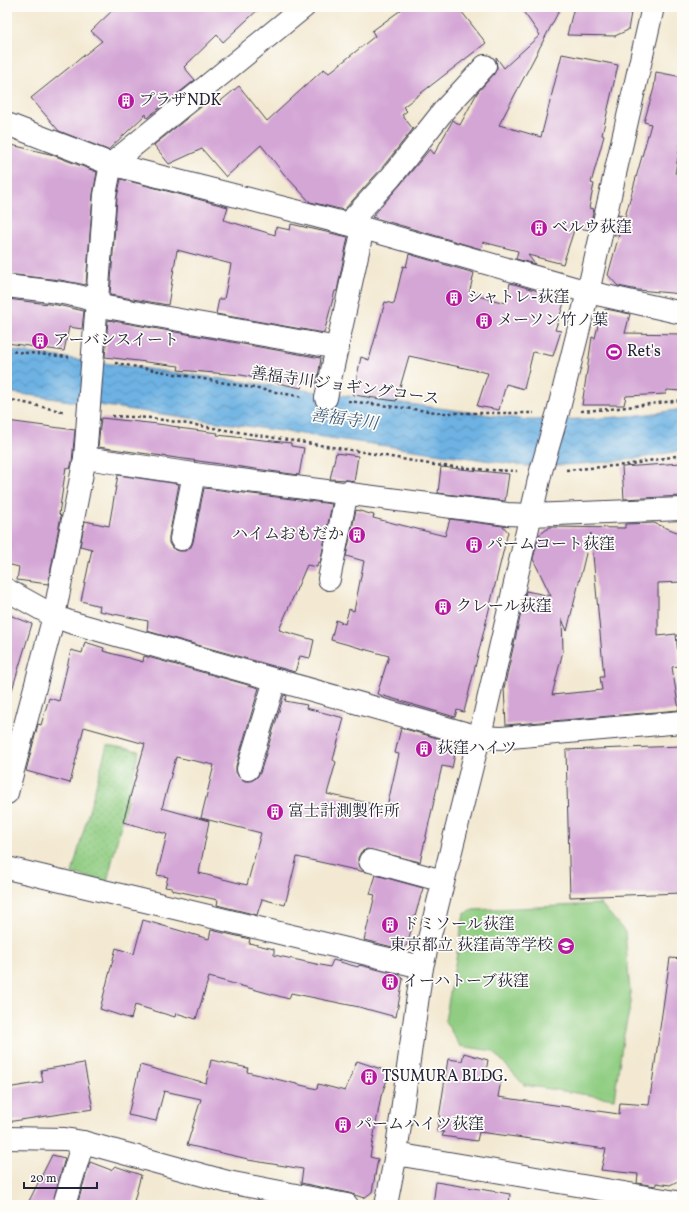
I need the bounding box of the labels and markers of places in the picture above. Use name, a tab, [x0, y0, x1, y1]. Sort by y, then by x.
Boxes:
place label: プラザNDK	[139, 90, 222, 112]
building icon: プラザNDK	[116, 91, 136, 111]
place label: ベルウ荻窪	[552, 217, 632, 239]
building icon: ベルウ荻窪	[529, 218, 549, 238]
place label: シャトレ-荻窪	[467, 287, 569, 309]
building icon: シャトレ-荻窪	[444, 288, 464, 308]
place label: メーソン竹ノ葉	[497, 310, 608, 332]
building icon: メーソン竹ノ葉	[474, 311, 494, 331]
place label: アーバンスイート	[53, 330, 179, 352]
building icon: アーバンスイート	[30, 331, 50, 351]
place label: Ret's	[627, 341, 661, 363]
sports icon: Ret's	[604, 342, 624, 362]
place label: ハイムおもだか	[232, 524, 344, 546]
building icon: ハイムおもだか	[347, 525, 367, 545]
place label: パームコート荻窪	[487, 534, 615, 556]
building icon: パームコート荻窪	[464, 535, 484, 555]
place label: クレール荻窪	[456, 596, 552, 618]
building icon: クレール荻窪	[433, 597, 453, 617]
place label: 荻窪ハイツ	[437, 738, 517, 760]
building icon: 荻窪ハイツ	[414, 739, 434, 759]
place label: 富士計測製作所	[288, 801, 400, 823]
building icon: 富士計測製作所	[265, 802, 285, 822]
place label: ドミソール荻窪	[403, 914, 515, 936]
building icon: ドミソール荻窪	[380, 915, 400, 935]
place label: 東京都立 荻窪高等学校	[390, 935, 553, 957]
school or university icon: 東京都立 荻窪高等学校	[556, 936, 576, 956]
place label: イーハトーブ荻窪	[403, 971, 529, 993]
building icon: イーハトーブ荻窪	[380, 972, 400, 992]
place label: TSUMURA BLDG.	[382, 1066, 508, 1088]
building icon: TSUMURA BLDG.	[359, 1067, 379, 1087]
place label: パームハイツ荻窪	[356, 1114, 484, 1136]
building icon: パームハイツ荻窪	[333, 1115, 353, 1135]

